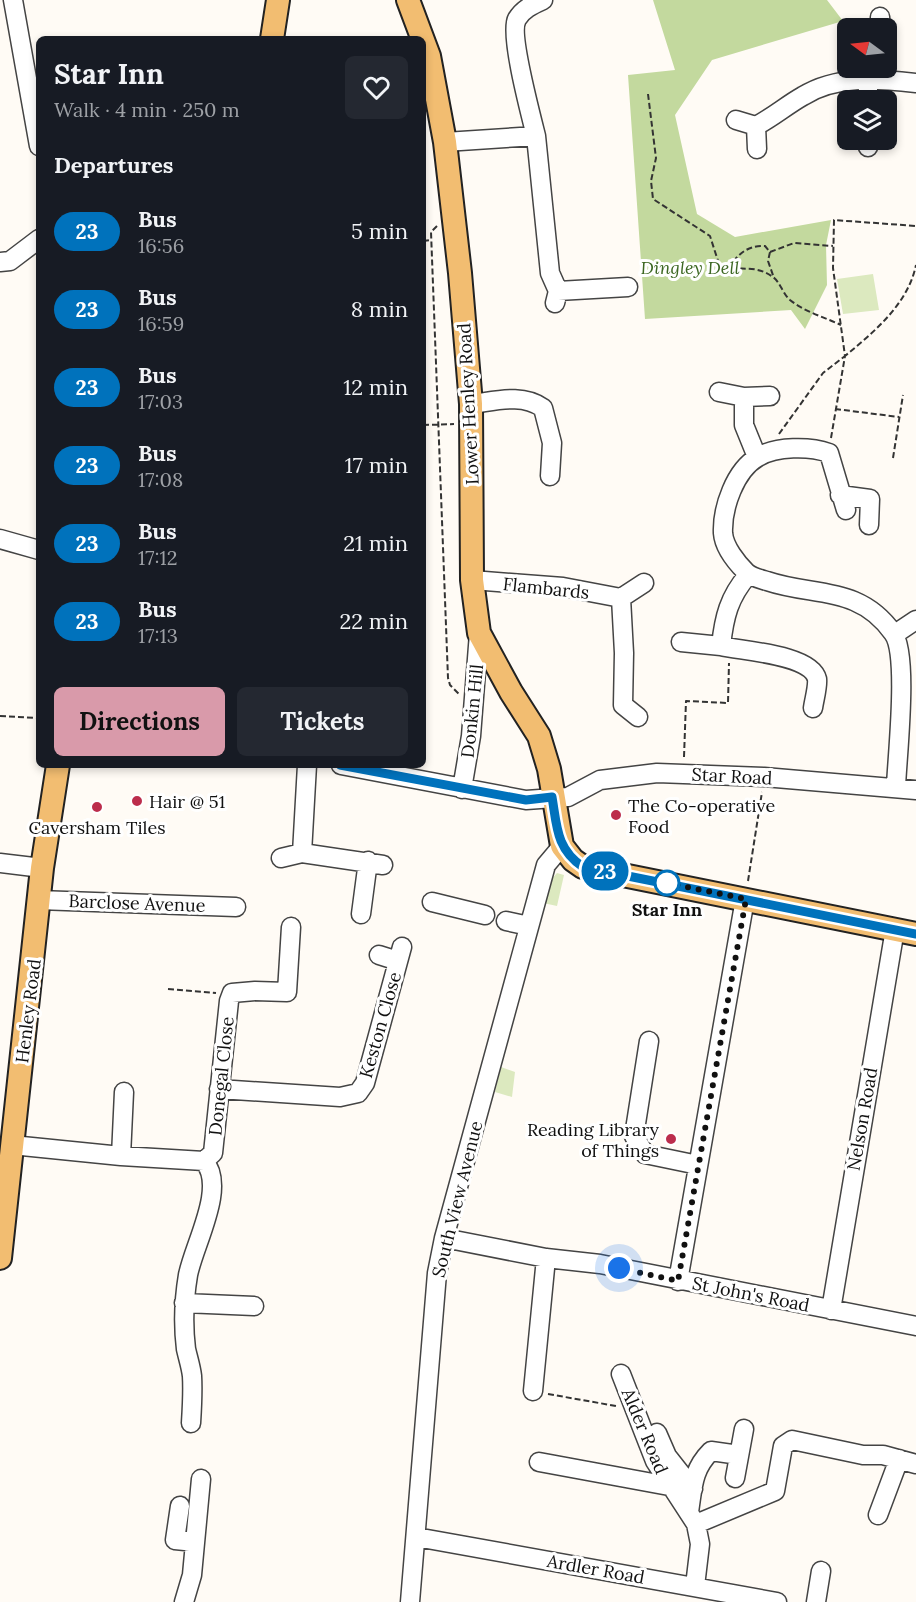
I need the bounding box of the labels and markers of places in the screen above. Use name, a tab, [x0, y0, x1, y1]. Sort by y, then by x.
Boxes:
place label: Hair @ 51	[149, 790, 225, 813]
marker: Hair @ 51	[130, 794, 144, 808]
place label: The Co-operative Food	[628, 794, 776, 838]
marker: Caversham Tiles	[90, 800, 104, 814]
marker: The Co-operative Food	[609, 808, 623, 822]
place label: Caversham Tiles	[29, 816, 166, 839]
marker: Star Inn	[654, 870, 680, 896]
place label: Star Inn	[632, 898, 703, 921]
place label: Reading Library of Things	[527, 1118, 659, 1162]
marker: Reading Library of Things	[664, 1132, 678, 1146]

